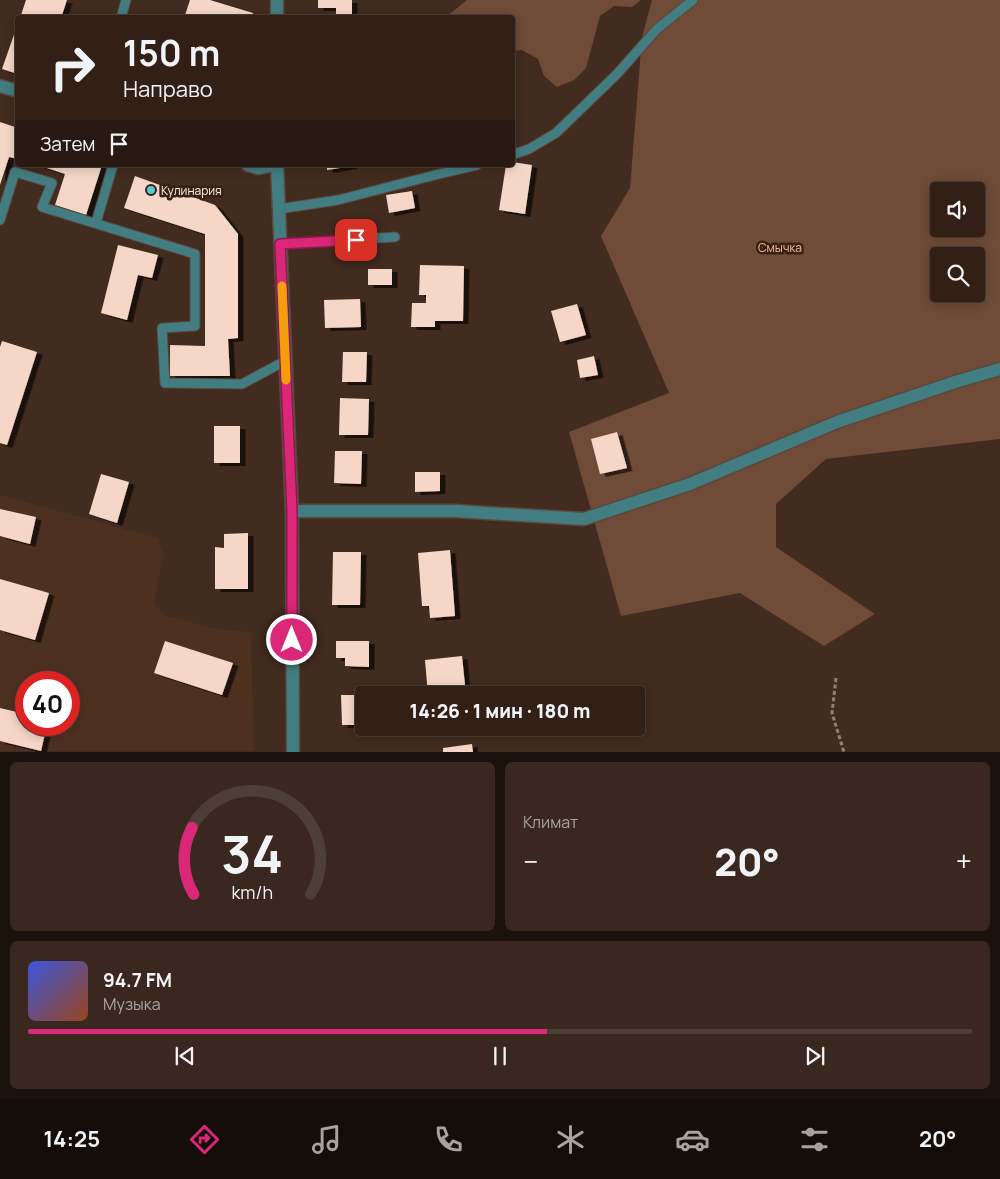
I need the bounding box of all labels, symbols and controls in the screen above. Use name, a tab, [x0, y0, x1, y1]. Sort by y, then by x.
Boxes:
text: 150 m	[123, 29, 220, 77]
icon: right	[40, 35, 105, 100]
text: Направо	[123, 74, 213, 104]
icon: arrive	[105, 130, 133, 158]
text: Затем	[40, 131, 95, 157]
place label: Кулинария	[161, 182, 222, 199]
map controls	[930, 182, 985, 302]
button: sound	[930, 182, 985, 237]
marker: Кулинария	[145, 184, 157, 196]
pin	[335, 219, 377, 261]
icon: arrive	[342, 226, 370, 254]
park label: Смычка	[758, 239, 802, 256]
button: search	[930, 247, 985, 302]
position arrow	[265, 613, 317, 665]
speed limit sign: 40	[15, 671, 80, 736]
text: 14:26 · 1 мин · 180 m	[410, 698, 590, 724]
text: Климат	[523, 811, 578, 833]
text: 34	[222, 818, 283, 889]
text: 20°	[714, 835, 780, 887]
text: −	[523, 842, 538, 880]
text: +	[956, 842, 972, 880]
text: km/h	[232, 880, 273, 904]
text: 94.7 FM	[103, 967, 172, 993]
text: Музыка	[103, 993, 161, 1015]
icon: previous	[171, 1042, 199, 1070]
icon: pause	[486, 1042, 514, 1070]
icon: next	[801, 1042, 829, 1070]
icon: directions	[187, 1122, 222, 1157]
icon: music	[309, 1122, 344, 1157]
icon: phone	[431, 1122, 466, 1157]
icon: climate	[553, 1122, 588, 1157]
icon: car	[675, 1122, 710, 1157]
icon: filters	[797, 1122, 832, 1157]
text: 14:25	[43, 1124, 100, 1154]
text: 20°	[919, 1124, 956, 1154]

